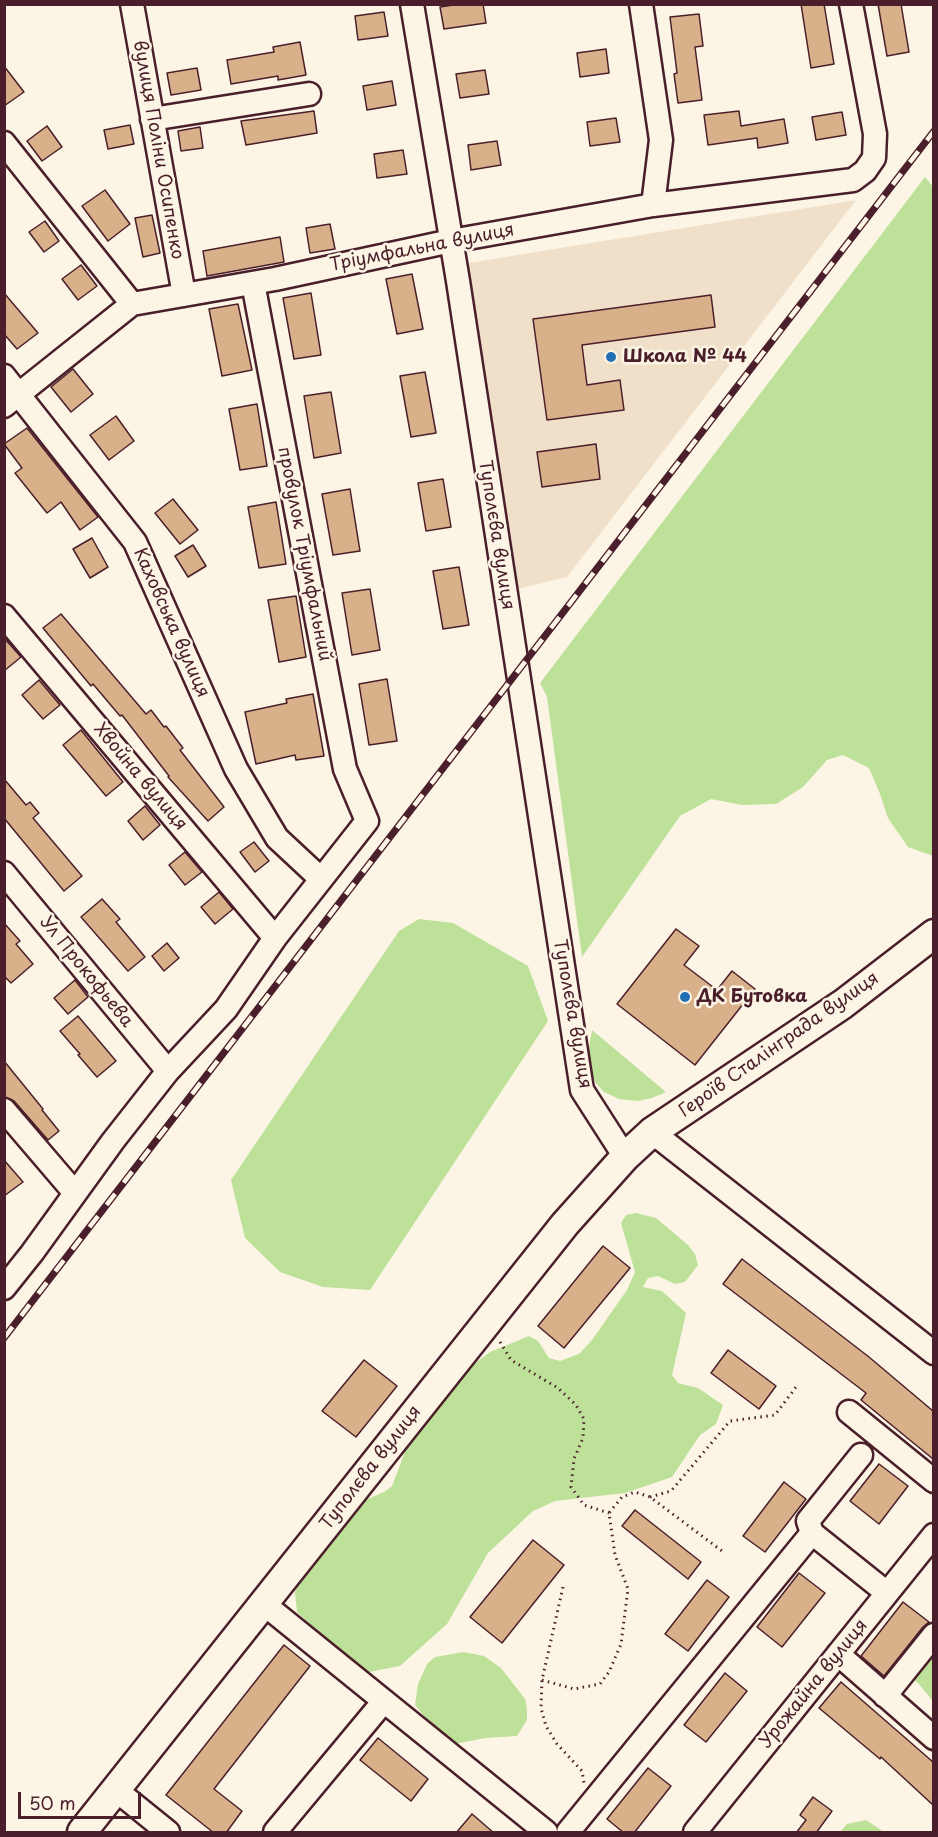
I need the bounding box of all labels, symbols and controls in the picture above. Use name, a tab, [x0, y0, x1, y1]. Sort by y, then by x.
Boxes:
street label: вулиця Поліни Осипенко	[128, 39, 188, 261]
street label: Тріумфальна вулиця	[328, 220, 516, 276]
place label: Школа № 44	[623, 346, 747, 368]
marker: Школа № 44	[604, 350, 618, 364]
street label: провулок Тріумфальний	[273, 445, 335, 663]
street label: Туполєва вулиця	[473, 459, 519, 611]
street label: Каховська вулиця	[128, 545, 214, 701]
street label: Хвойна вулиця	[89, 719, 191, 835]
street label: Ул Прокофьева	[35, 912, 137, 1032]
street label: Туполєва вулиця	[548, 938, 596, 1090]
street label: Героїв Сталінграда вулиця	[675, 968, 883, 1122]
place label: ДК Бутовка	[697, 986, 807, 1008]
marker: ДК Бутовка	[678, 990, 692, 1004]
street label: Туполєва вулиця	[316, 1402, 426, 1534]
street label: Урожайна вулиця	[755, 1615, 873, 1753]
scale bar	[21, 1780, 144, 1818]
text: 50 m	[29, 1789, 76, 1816]

